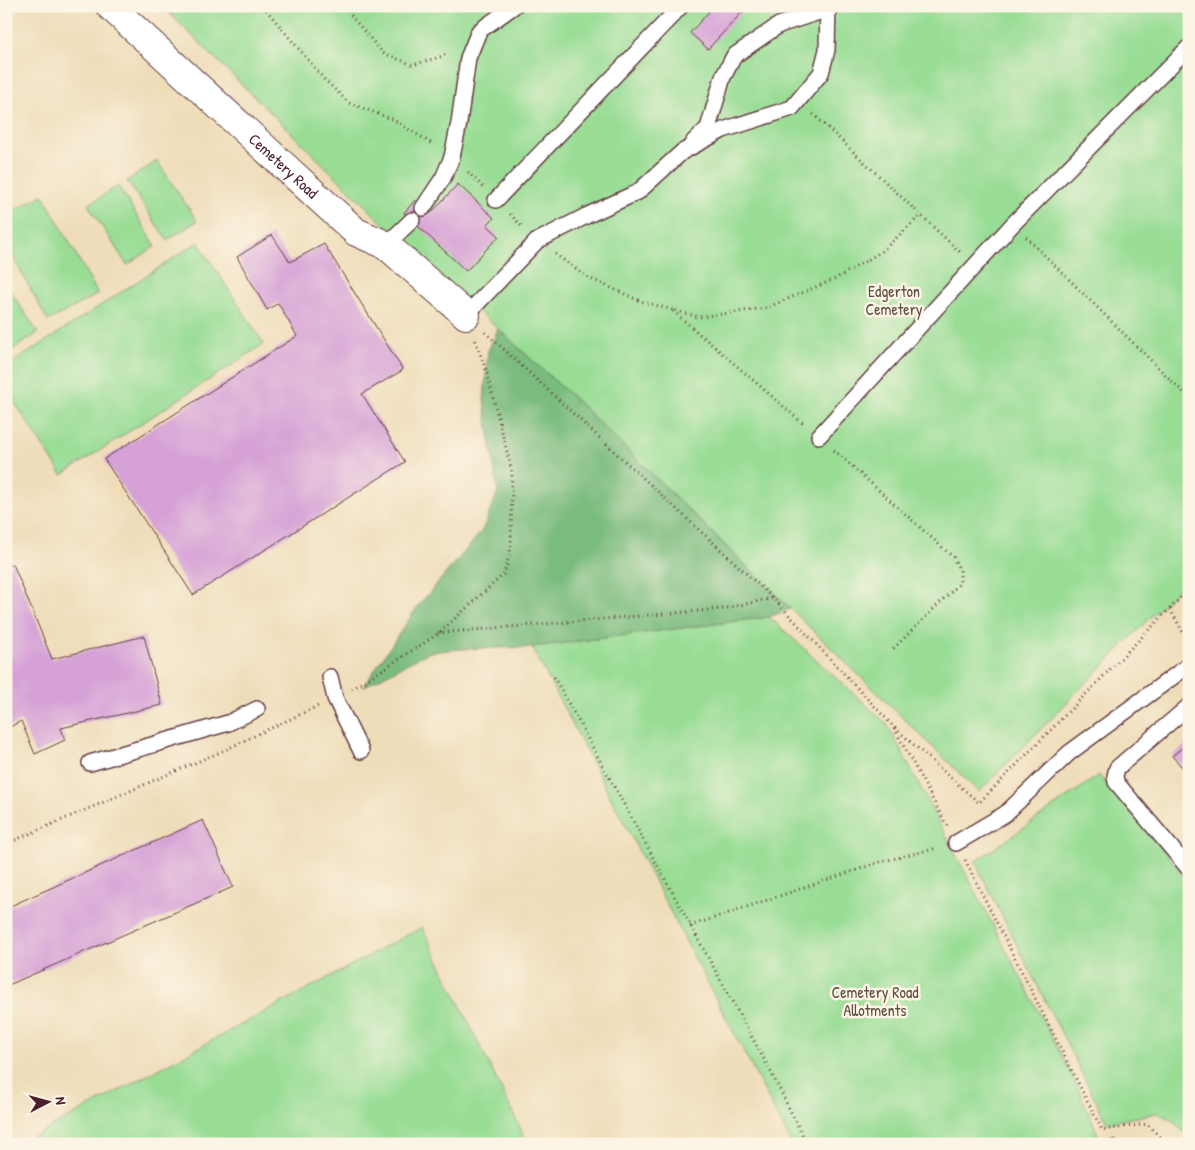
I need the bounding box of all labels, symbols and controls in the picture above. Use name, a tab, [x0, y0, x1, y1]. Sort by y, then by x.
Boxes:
street label: Cemetery Road	[244, 128, 323, 203]
park label: Edgerton Cemetery	[865, 280, 923, 320]
park label: Cemetery Road Allotments	[831, 981, 919, 1021]
north arrow	[22, 1078, 72, 1128]
text: N	[52, 1096, 71, 1106]

